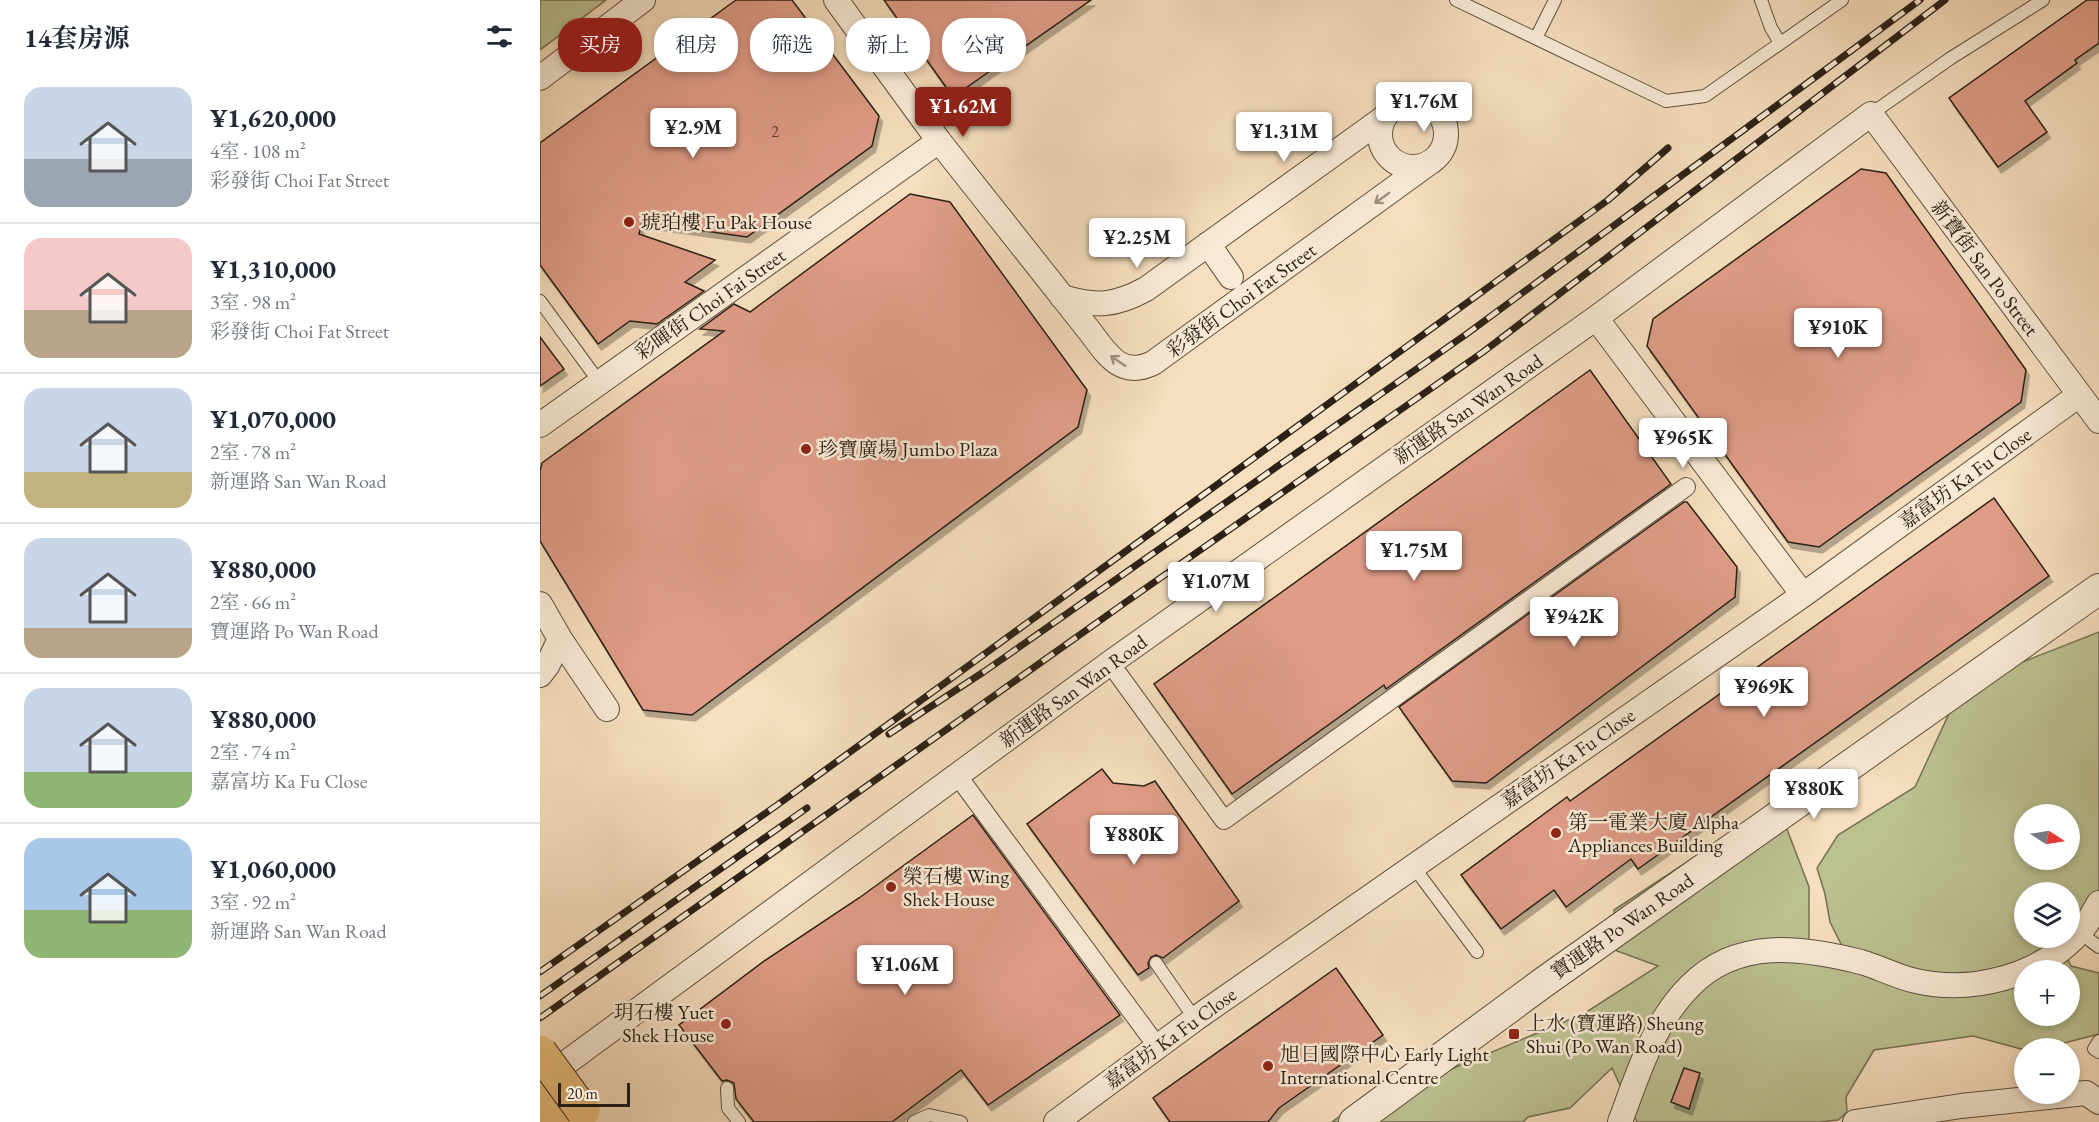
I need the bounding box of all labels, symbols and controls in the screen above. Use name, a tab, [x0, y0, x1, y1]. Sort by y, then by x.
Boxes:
chip: 买房	[558, 18, 642, 72]
chip: 租房	[654, 18, 738, 72]
chip: 筛选	[750, 18, 834, 72]
chip: 新上	[846, 18, 930, 72]
chip: 公寓	[942, 18, 1026, 72]
icon: filters	[483, 20, 516, 53]
text: 14套房源	[24, 21, 130, 55]
pin: ¥1.76M	[1375, 82, 1473, 133]
pin: ¥1.62M	[914, 87, 1012, 138]
text: ¥1.76M	[1390, 88, 1458, 114]
text: ¥1.62M	[929, 93, 997, 119]
text: ¥1,620,000	[210, 101, 336, 135]
pin: ¥2.9M	[651, 108, 735, 159]
icon: home	[72, 111, 144, 183]
pin: ¥1.31M	[1235, 112, 1333, 163]
text: ¥2.9M	[664, 114, 722, 140]
text: ¥1.31M	[1250, 118, 1318, 144]
house number: 2	[771, 121, 779, 142]
text: 4室 · 108 m²	[210, 138, 306, 164]
text: 彩發街 Choi Fat Street	[210, 167, 389, 193]
one-way arrow	[1374, 191, 1390, 204]
street label: 新寶街 San Po Street	[1925, 195, 2045, 342]
place label: 琥珀樓 Fu Pak House	[641, 209, 812, 235]
marker: 琥珀樓 Fu Pak House	[622, 215, 636, 229]
pin: ¥2.25M	[1088, 218, 1186, 269]
text: ¥2.25M	[1103, 224, 1171, 250]
street label: 彩發街 Choi Fat Street	[1161, 236, 1322, 363]
street label: 彩暉街 Choi Fai Street	[630, 242, 791, 366]
text: ¥1,310,000	[210, 252, 336, 286]
icon: home	[72, 262, 144, 334]
text: 3室 · 98 m²	[210, 289, 296, 315]
pin: ¥910K	[1796, 308, 1880, 359]
text: ¥910K	[1808, 314, 1868, 340]
text: 彩發街 Choi Fat Street	[210, 318, 389, 344]
street label: 新運路 San Wan Road	[1388, 347, 1548, 470]
one-way arrow	[1110, 355, 1126, 367]
text: ¥1,070,000	[210, 402, 336, 436]
icon: home	[72, 412, 144, 484]
pin: ¥965K	[1641, 418, 1725, 469]
street label: 嘉富坊 Ka Fu Close	[1894, 421, 2037, 535]
text: ¥965K	[1653, 424, 1713, 450]
place label: 珍寶廣場 Jumbo Plaza	[818, 436, 998, 462]
text: 2室 · 78 m²	[210, 439, 296, 465]
marker: 珍寶廣場 Jumbo Plaza	[799, 442, 813, 456]
text: 新運路 San Wan Road	[210, 468, 387, 494]
pin: ¥1.75M	[1365, 531, 1463, 582]
text: ¥1.75M	[1380, 537, 1448, 563]
text: ¥880,000	[210, 552, 316, 586]
icon: home	[72, 562, 144, 634]
pin: ¥1.07M	[1167, 562, 1265, 613]
text: ¥1.07M	[1182, 568, 1250, 594]
text: 2室 · 66 m²	[210, 589, 296, 615]
pin: ¥942K	[1532, 597, 1616, 648]
text: ¥942K	[1544, 603, 1604, 629]
text: 寶運路 Po Wan Road	[210, 618, 379, 644]
street label: 新運路 San Wan Road	[994, 628, 1153, 753]
pin: ¥969K	[1722, 667, 1806, 718]
text: ¥969K	[1734, 673, 1794, 699]
text: ¥880,000	[210, 702, 316, 736]
street label: 嘉富坊 Ka Fu Close	[1496, 702, 1640, 814]
icon: home	[72, 712, 144, 784]
text: 2室 · 74 m²	[210, 739, 296, 765]
text: 嘉富坊 Ka Fu Close	[210, 768, 368, 794]
pin: ¥880K	[1772, 769, 1856, 820]
text: ¥880K	[1784, 775, 1844, 801]
north arrow	[2014, 804, 2080, 870]
map controls	[2014, 804, 2080, 1104]
place label: 第一電業大廈 Alpha Appliances Building	[1567, 809, 1739, 858]
pin: ¥880K	[1092, 815, 1176, 866]
text: ¥880K	[1104, 821, 1164, 847]
marker: 第一電業大廈 Alpha Appliances Building	[1549, 826, 1563, 840]
text: ¥1,060,000	[210, 852, 336, 886]
icon: home	[72, 862, 144, 934]
place label: 榮石樓 Wing Shek House	[903, 863, 1009, 912]
street label: 寶運路 Po Wan Road	[1545, 866, 1699, 985]
marker: 榮石樓 Wing Shek House	[884, 880, 898, 894]
button: layers	[2014, 882, 2080, 948]
text: 3室 · 92 m²	[210, 889, 296, 915]
text: 新運路 San Wan Road	[210, 918, 387, 944]
pin: ¥1.06M	[856, 945, 954, 996]
text: ¥1.06M	[871, 951, 939, 977]
button: +	[2014, 960, 2080, 1026]
street label: 嘉富坊 Ka Fu Close	[1099, 981, 1242, 1095]
place label: 玥石樓 Yuet Shek House	[614, 999, 715, 1048]
place label: 上水 (寶運路) Sheung Shui (Po Wan Road)	[1526, 1010, 1704, 1059]
marker: 玥石樓 Yuet Shek House	[719, 1017, 733, 1031]
marker: 上水 (寶運路) Sheung Shui (Po Wan Road)	[1507, 1027, 1521, 1041]
button: −	[2014, 1038, 2080, 1104]
place label: 旭日國際中心 Early Light International Centre	[1280, 1041, 1490, 1090]
marker: 旭日國際中心 Early Light International Centre	[1261, 1059, 1275, 1073]
scale bar	[558, 1080, 630, 1108]
text: 20 m	[567, 1083, 598, 1104]

